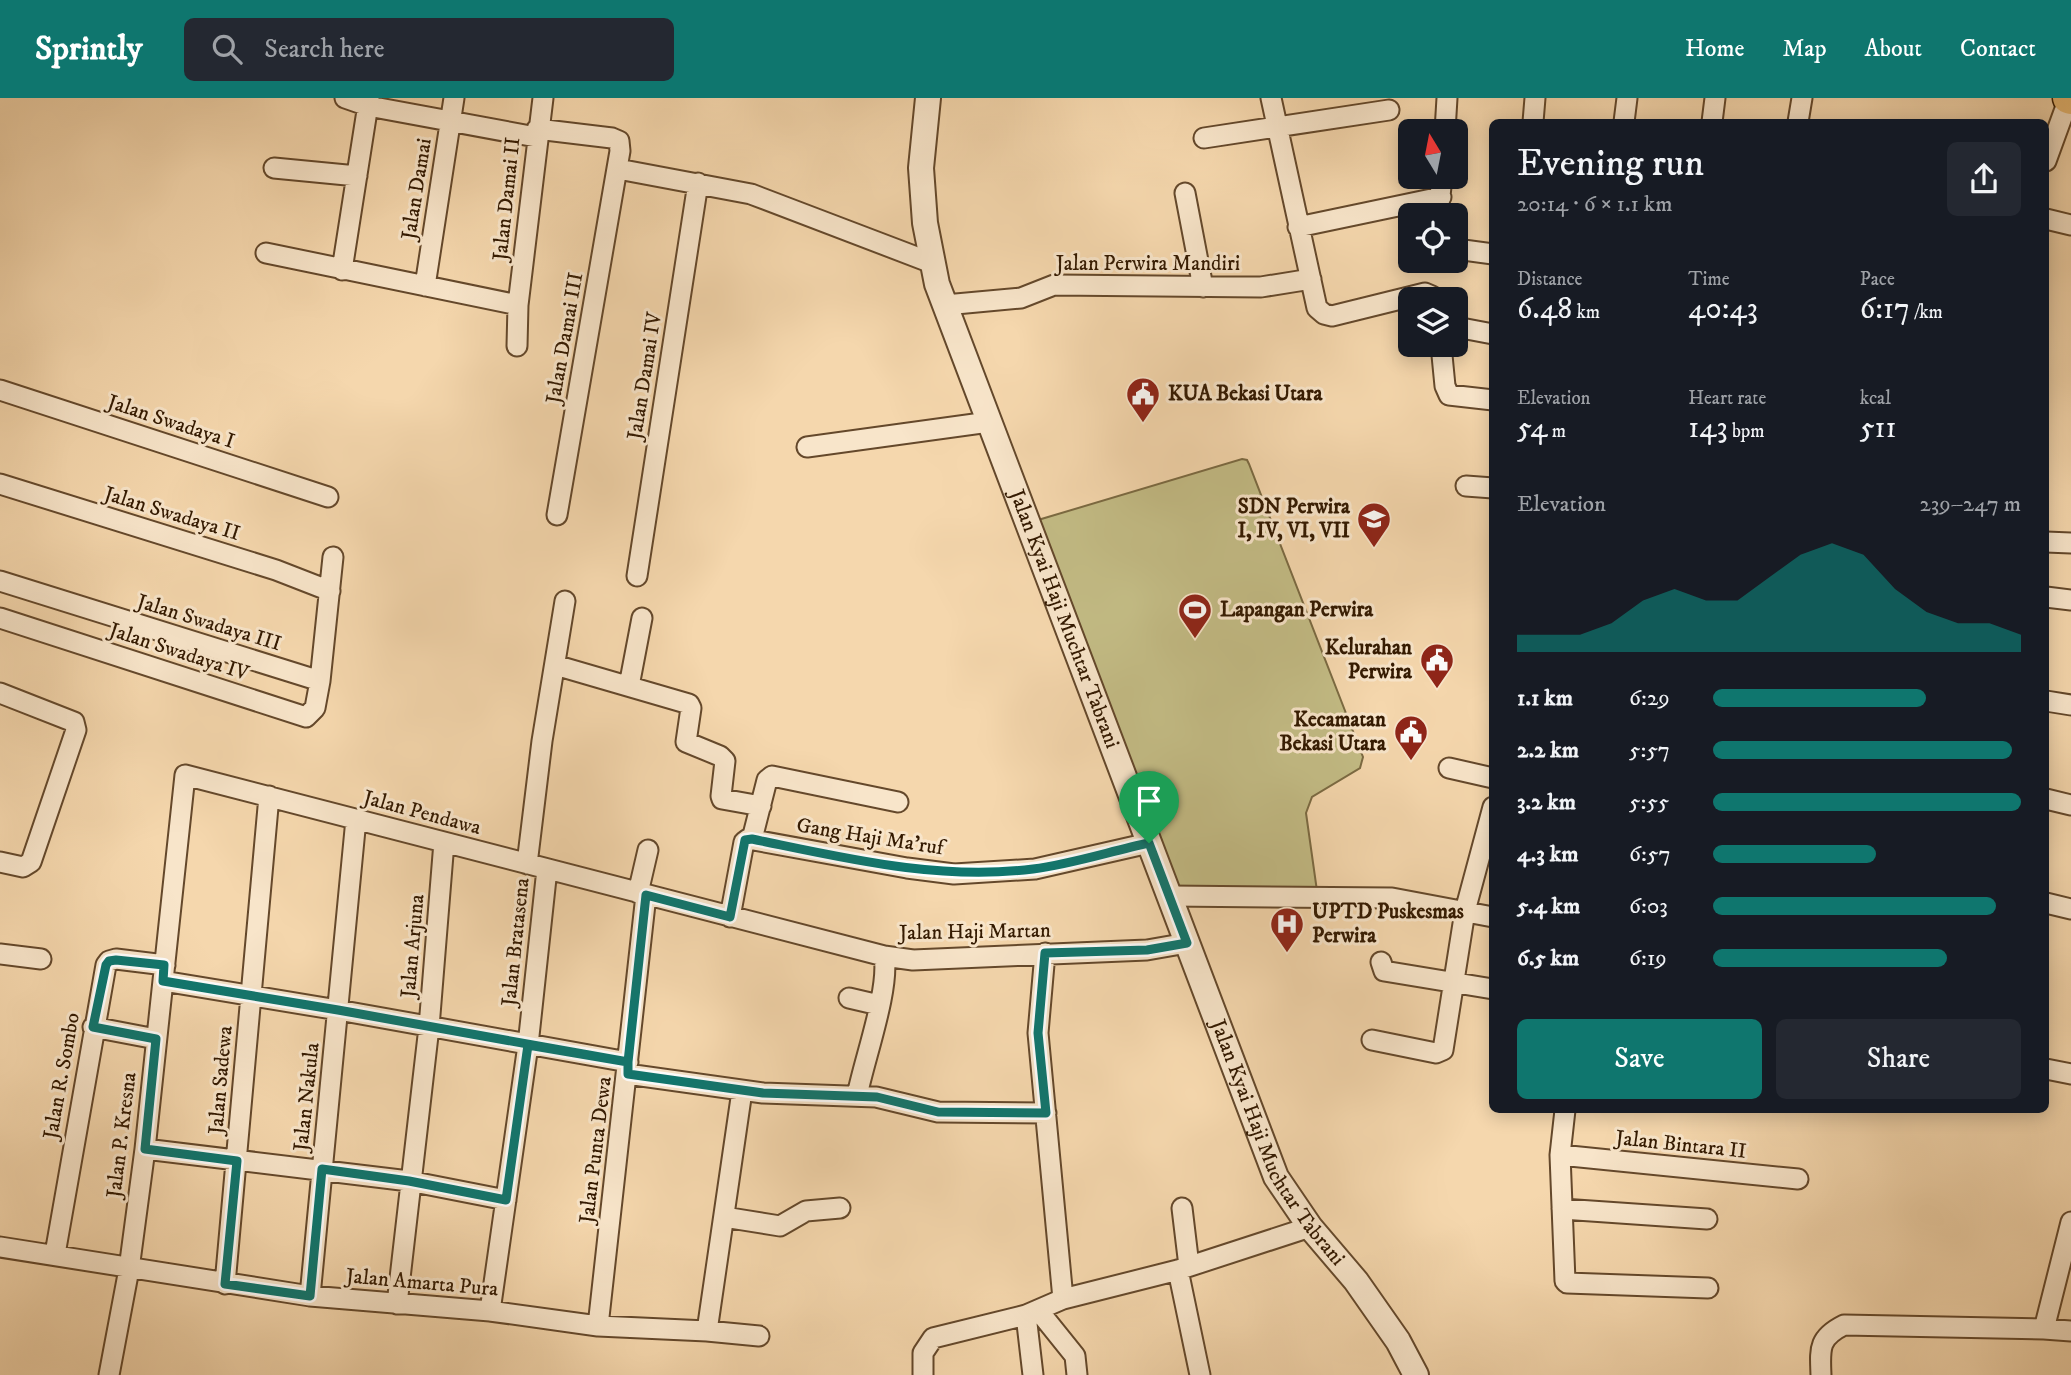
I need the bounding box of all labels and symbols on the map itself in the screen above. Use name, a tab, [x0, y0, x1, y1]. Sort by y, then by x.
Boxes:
north arrow	[1398, 119, 1468, 189]
street label: Jalan Damai	[396, 136, 438, 244]
street label: Jalan Damai II	[487, 136, 526, 264]
street label: Jalan Perwira Mandiri	[1054, 251, 1240, 277]
street label: Jalan Damai III	[540, 270, 589, 408]
street label: Jalan Damai IV	[622, 310, 668, 444]
public building icon: KUA Bekasi Utara	[1124, 375, 1162, 424]
place label: KUA Bekasi Utara	[1168, 381, 1324, 407]
street label: Jalan Swadaya I	[102, 389, 238, 455]
street label: Jalan Swadaya II	[99, 480, 243, 547]
street label: Jalan Kyai Haji Muchtar Tabrani	[1003, 484, 1125, 752]
place label: SDN Perwira I, IV, VI, VII	[1237, 494, 1351, 544]
school or university icon: SDN Perwira I, IV, VI, VII	[1355, 500, 1393, 549]
street label: Jalan Swadaya III	[132, 588, 284, 657]
sports icon: Lapangan Perwira	[1176, 591, 1214, 640]
place label: Lapangan Perwira	[1220, 597, 1374, 623]
street label: Jalan Swadaya IV	[104, 617, 253, 687]
place label: Kelurahan Perwira	[1325, 635, 1413, 685]
public building icon: Kelurahan Perwira	[1418, 641, 1456, 690]
place label: Kecamatan Bekasi Utara	[1280, 707, 1387, 757]
public building icon: Kecamatan Bekasi Utara	[1392, 713, 1430, 762]
pin	[1119, 771, 1179, 843]
street label: Jalan Pendawa	[358, 784, 484, 841]
street label: Gang Haji Ma'ruf	[795, 813, 949, 862]
street label: Jalan Bratasena	[496, 877, 536, 1009]
street label: Jalan Arjuna	[395, 893, 430, 1001]
place label: UPTD Puskesmas Perwira	[1312, 899, 1464, 949]
hospital icon: UPTD Puskesmas Perwira	[1268, 905, 1306, 954]
street label: Jalan Haji Martan	[897, 918, 1051, 946]
street label: Jalan R. Sombo	[38, 1011, 86, 1143]
street label: Jalan Kyai Haji Muchtar Tabrani	[1204, 1014, 1350, 1271]
street label: Jalan Sadewa	[203, 1025, 239, 1137]
street label: Jalan Nakula	[288, 1041, 326, 1155]
street label: Jalan P. Kresna	[101, 1071, 143, 1201]
street label: Jalan Punta Dewa	[574, 1075, 618, 1227]
street label: Jalan Bintara II	[1612, 1125, 1748, 1165]
street label: Jalan Amarta Pura	[343, 1263, 499, 1303]

